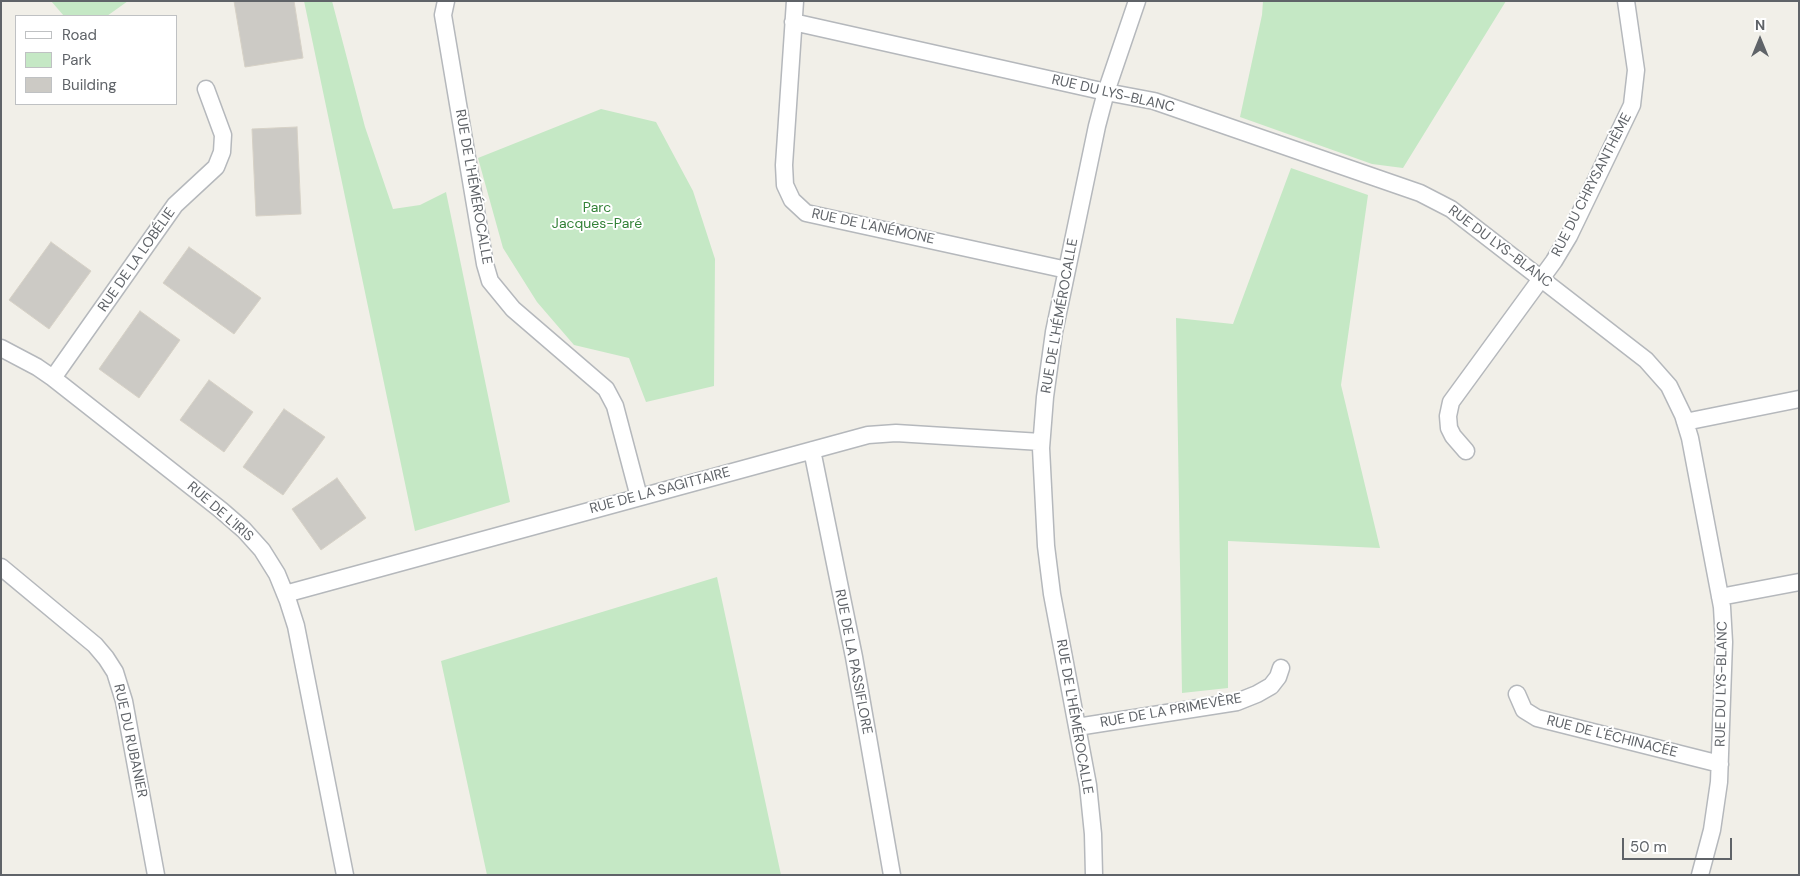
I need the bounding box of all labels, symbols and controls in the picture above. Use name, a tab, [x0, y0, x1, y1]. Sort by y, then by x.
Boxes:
legend	[15, 15, 178, 105]
north arrow	[1735, 15, 1785, 65]
text: N	[1755, 16, 1765, 34]
text: Road	[62, 25, 97, 45]
text: Park	[62, 50, 92, 70]
street label: RUE DU LYS-BLANC	[1050, 72, 1176, 116]
text: Building	[62, 75, 117, 95]
street label: RUE DE L'HÉMÉROCALLE	[451, 108, 495, 266]
street label: RUE DU CHRYSANTHÈME	[1548, 110, 1636, 260]
park label: Parc Jacques-Paré	[552, 200, 642, 232]
street label: RUE DU LYS-BLANC	[1445, 202, 1555, 292]
street label: RUE DE LA LOBÉLIE	[95, 205, 179, 315]
street label: RUE DE L'ANÉMONE	[810, 206, 936, 248]
street label: RUE DE L'HÉMÉROCALLE	[1038, 237, 1082, 395]
street label: RUE DE LA SAGITTAIRE	[588, 464, 732, 518]
street label: RUE DE L'IRIS	[183, 479, 257, 545]
street label: RUE DE LA PASSIFLORE	[831, 588, 875, 736]
street label: RUE DU LYS-BLANC	[1713, 621, 1731, 747]
street label: RUE DE L'HÉMÉROCALLE	[1052, 638, 1096, 796]
street label: RUE DU RUBANIER	[110, 683, 150, 799]
street label: RUE DE LA PRIMEVÈRE	[1099, 690, 1243, 732]
street label: RUE DE L'ÉCHINACÉE	[1545, 713, 1679, 761]
scale bar	[1625, 828, 1735, 860]
text: 50 m	[1630, 837, 1667, 857]

